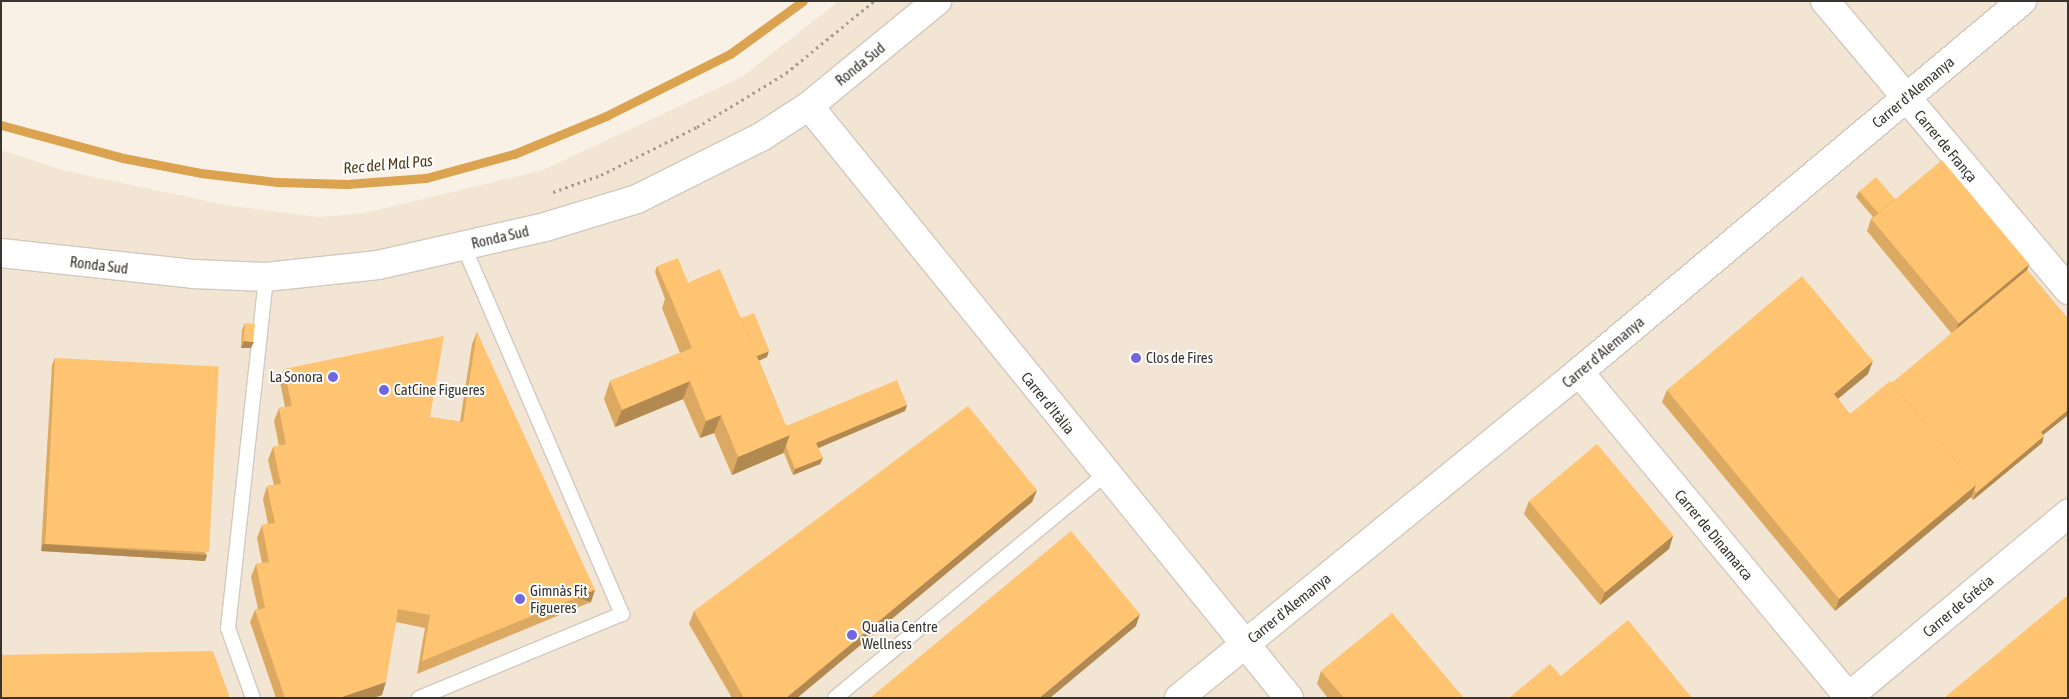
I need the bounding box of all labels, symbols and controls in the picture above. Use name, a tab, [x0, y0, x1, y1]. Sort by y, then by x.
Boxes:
street label: Ronda Sud	[832, 39, 888, 89]
street label: Carrer d'Alemanya	[1868, 52, 1958, 132]
street label: Carrer de França	[1911, 106, 1981, 186]
water label: Rec del Mal Pas	[342, 151, 434, 177]
street label: Ronda Sud	[469, 222, 531, 252]
street label: Ronda Sud	[69, 252, 129, 278]
street label: Carrer d'Alemanya	[1558, 312, 1648, 392]
place label: Clos de Fires	[1146, 349, 1213, 367]
marker: Clos de Fires	[1130, 352, 1142, 364]
place label: La Sonora	[269, 368, 323, 386]
street label: Carrer d'Itàlia	[1017, 368, 1079, 438]
marker: La Sonora	[327, 371, 339, 383]
place label: CatCine Figueres	[394, 381, 485, 399]
marker: CatCine Figueres	[378, 384, 390, 396]
street label: Carrer de Dinamarca	[1671, 486, 1757, 584]
street label: Carrer d'Alemanya	[1244, 569, 1334, 647]
street label: Carrer de Grècia	[1919, 571, 1997, 641]
place label: Gimnàs Fit Figueres	[530, 581, 588, 616]
marker: Gimnàs Fit Figueres	[514, 593, 526, 605]
place label: Qualia Centre Wellness	[862, 617, 938, 652]
marker: Qualia Centre Wellness	[846, 629, 858, 641]

